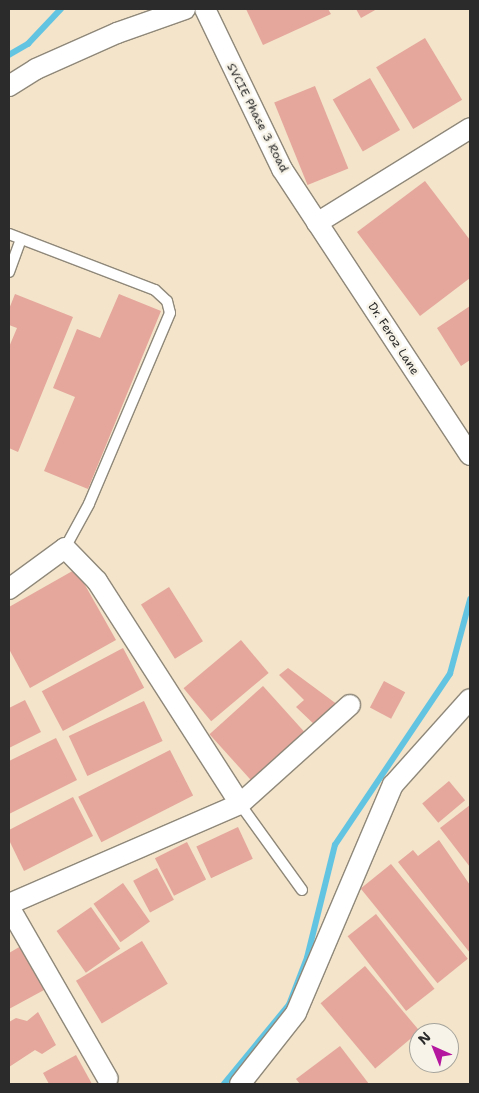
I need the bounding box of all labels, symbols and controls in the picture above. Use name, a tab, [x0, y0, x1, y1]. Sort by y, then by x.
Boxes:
street label: SVCIE Phase 3 Road	[223, 61, 291, 175]
street label: Dr. Feroz Lane	[364, 300, 422, 378]
north arrow	[409, 1023, 459, 1073]
text: N	[414, 1028, 435, 1048]

